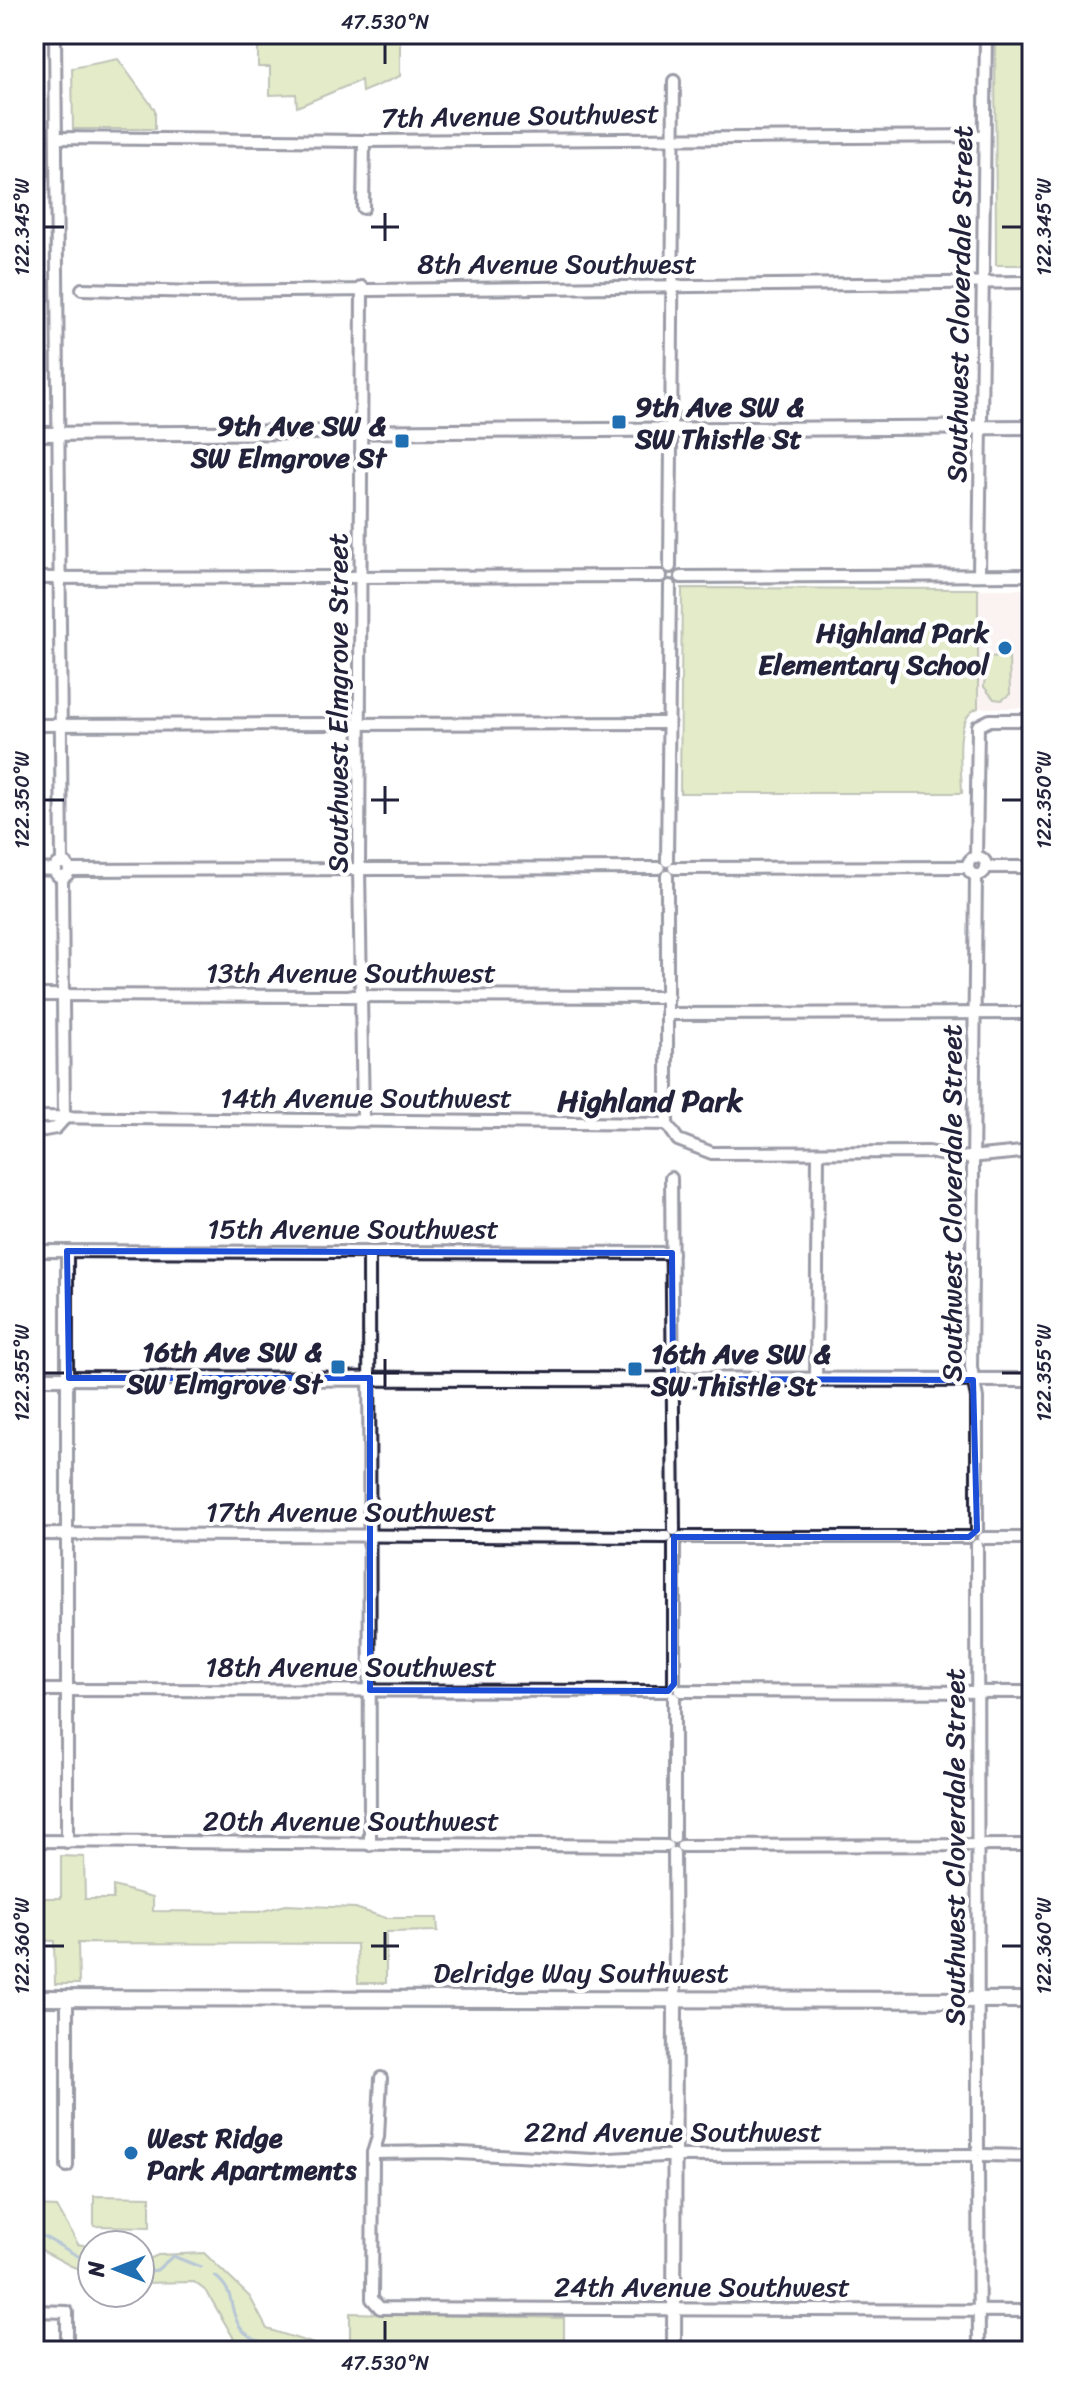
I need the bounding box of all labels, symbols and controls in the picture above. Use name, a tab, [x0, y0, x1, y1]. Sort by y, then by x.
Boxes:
text: 47.530°N	[341, 5, 429, 40]
street label: 7th Avenue Southwest	[380, 89, 660, 142]
street label: Southwest Cloverdale Street	[932, 125, 987, 483]
text: 122.345°W	[5, 178, 40, 276]
text: 122.345°W	[1027, 178, 1062, 276]
street label: 8th Avenue Southwest	[417, 239, 697, 288]
place label: 9th Ave SW & SW Thistle St	[634, 382, 804, 463]
place label: 9th Ave SW & SW Elmgrove St	[190, 401, 388, 482]
marker: 9th Ave SW & SW Thistle St	[610, 413, 628, 431]
marker: 9th Ave SW & SW Elmgrove St	[393, 432, 411, 450]
street label: Southwest Elmgrove Street	[313, 533, 362, 873]
place label: Highland Park Elementary School	[758, 608, 990, 689]
marker: Highland Park Elementary School	[996, 639, 1014, 657]
text: 122.350°W	[5, 751, 40, 849]
text: 122.350°W	[1027, 751, 1062, 849]
street label: 13th Avenue Southwest	[206, 948, 496, 997]
street label: Southwest Cloverdale Street	[927, 1024, 976, 1382]
street label: 14th Avenue Southwest	[220, 1073, 512, 1122]
district label: Highland Park	[557, 1074, 744, 1128]
street label: 15th Avenue Southwest	[207, 1204, 499, 1253]
text: 122.355°W	[5, 1324, 40, 1422]
text: 122.355°W	[1027, 1324, 1062, 1422]
place label: 16th Ave SW & SW Elmgrove St	[126, 1327, 324, 1408]
place label: 16th Ave SW & SW Thistle St	[650, 1329, 831, 1410]
marker: 16th Ave SW & SW Elmgrove St	[329, 1358, 347, 1376]
marker: 16th Ave SW & SW Thistle St	[626, 1360, 644, 1378]
street label: 17th Avenue Southwest	[206, 1487, 496, 1536]
street label: 18th Avenue Southwest	[205, 1642, 497, 1691]
street label: Southwest Cloverdale Street	[930, 1668, 979, 2026]
street label: 20th Avenue Southwest	[203, 1796, 499, 1845]
text: 122.360°W	[5, 1897, 40, 1994]
text: 122.360°W	[1027, 1897, 1062, 1994]
street label: Delridge Way Southwest	[433, 1948, 729, 1997]
street label: 22nd Avenue Southwest	[524, 2107, 822, 2156]
place label: West Ridge Park Apartments	[147, 2113, 357, 2194]
marker: West Ridge Park Apartments	[122, 2144, 140, 2162]
north arrow	[76, 2229, 156, 2309]
text: N	[77, 2261, 116, 2278]
street label: 24th Avenue Southwest	[554, 2262, 850, 2311]
text: 47.530°N	[341, 2346, 429, 2381]

